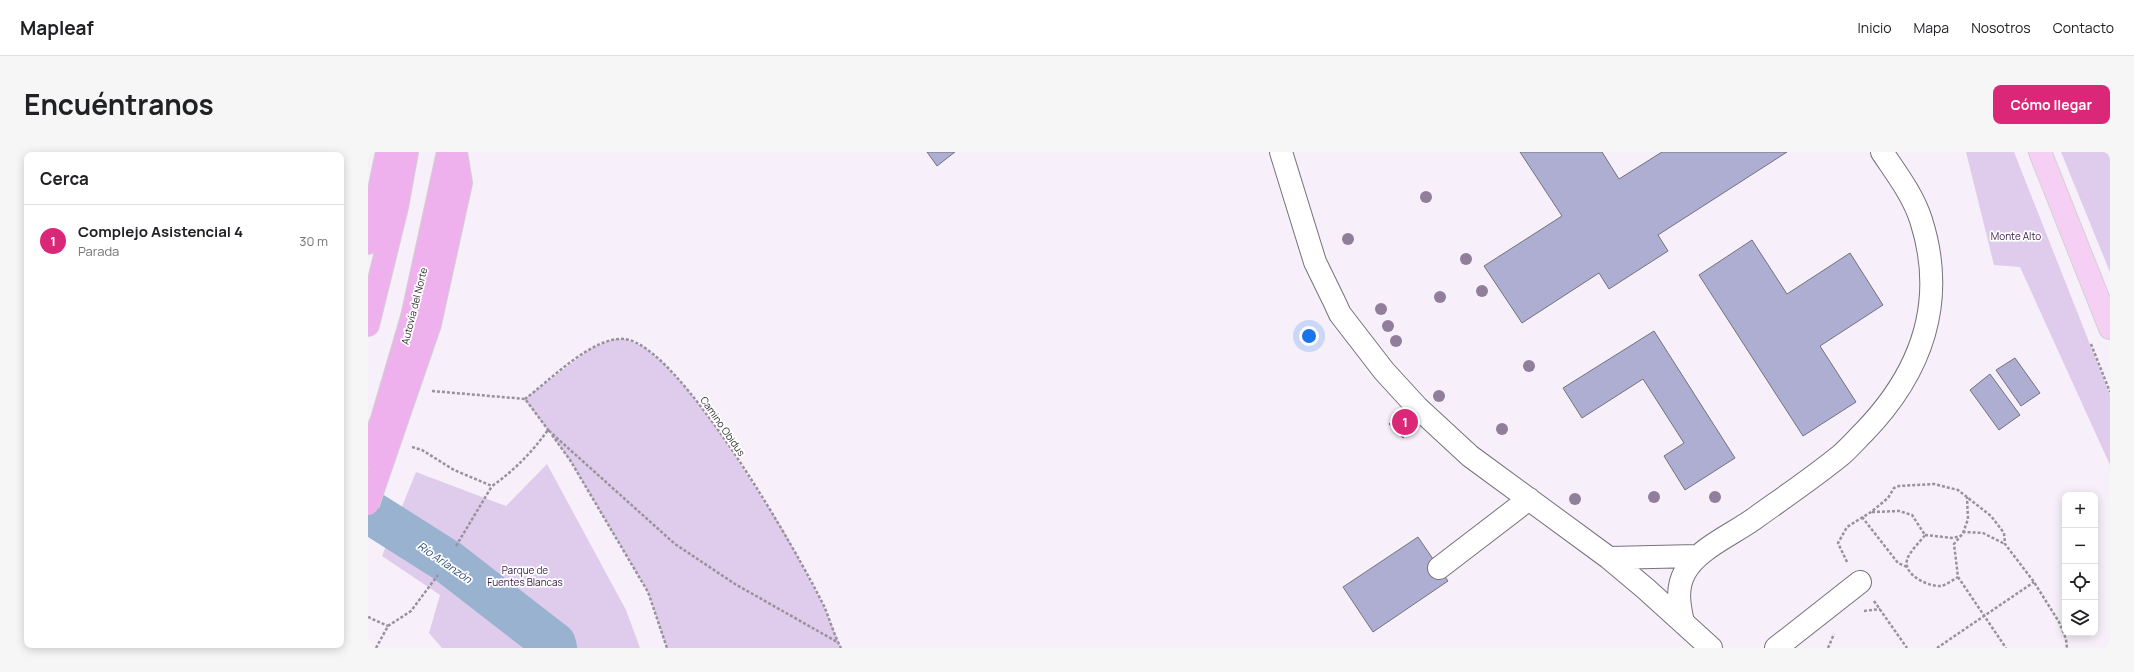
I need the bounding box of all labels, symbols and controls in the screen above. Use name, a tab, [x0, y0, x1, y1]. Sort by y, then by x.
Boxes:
text: Mapleaf	[20, 15, 94, 41]
text: Inicio	[1858, 18, 1892, 37]
text: Mapa	[1914, 18, 1949, 37]
text: Nosotros	[1971, 18, 2031, 37]
text: Contacto	[2053, 18, 2114, 37]
text: Encuéntranos	[24, 85, 214, 123]
button: Cómo llegar	[1993, 85, 2110, 124]
text: Cerca	[40, 167, 89, 190]
text: Complejo Asistencial 4	[78, 221, 243, 242]
park label: Monte Alto	[1991, 229, 2041, 243]
text: 1	[50, 232, 56, 250]
text: 30 m	[299, 232, 328, 250]
text: Parada	[78, 242, 119, 260]
street label: Autovía del Norte	[398, 266, 430, 346]
your location	[1299, 326, 1319, 346]
street label: Camino Obidus	[697, 393, 749, 459]
pin: 1	[1392, 407, 1418, 437]
map controls	[2062, 492, 2098, 636]
button: +	[2062, 492, 2098, 528]
button: −	[2062, 528, 2098, 564]
water label: Río Arlanzón	[415, 538, 475, 586]
park label: Parque de Fuentes Blancas	[487, 563, 563, 589]
button: locate	[2062, 564, 2098, 600]
button: layers	[2062, 600, 2098, 636]

